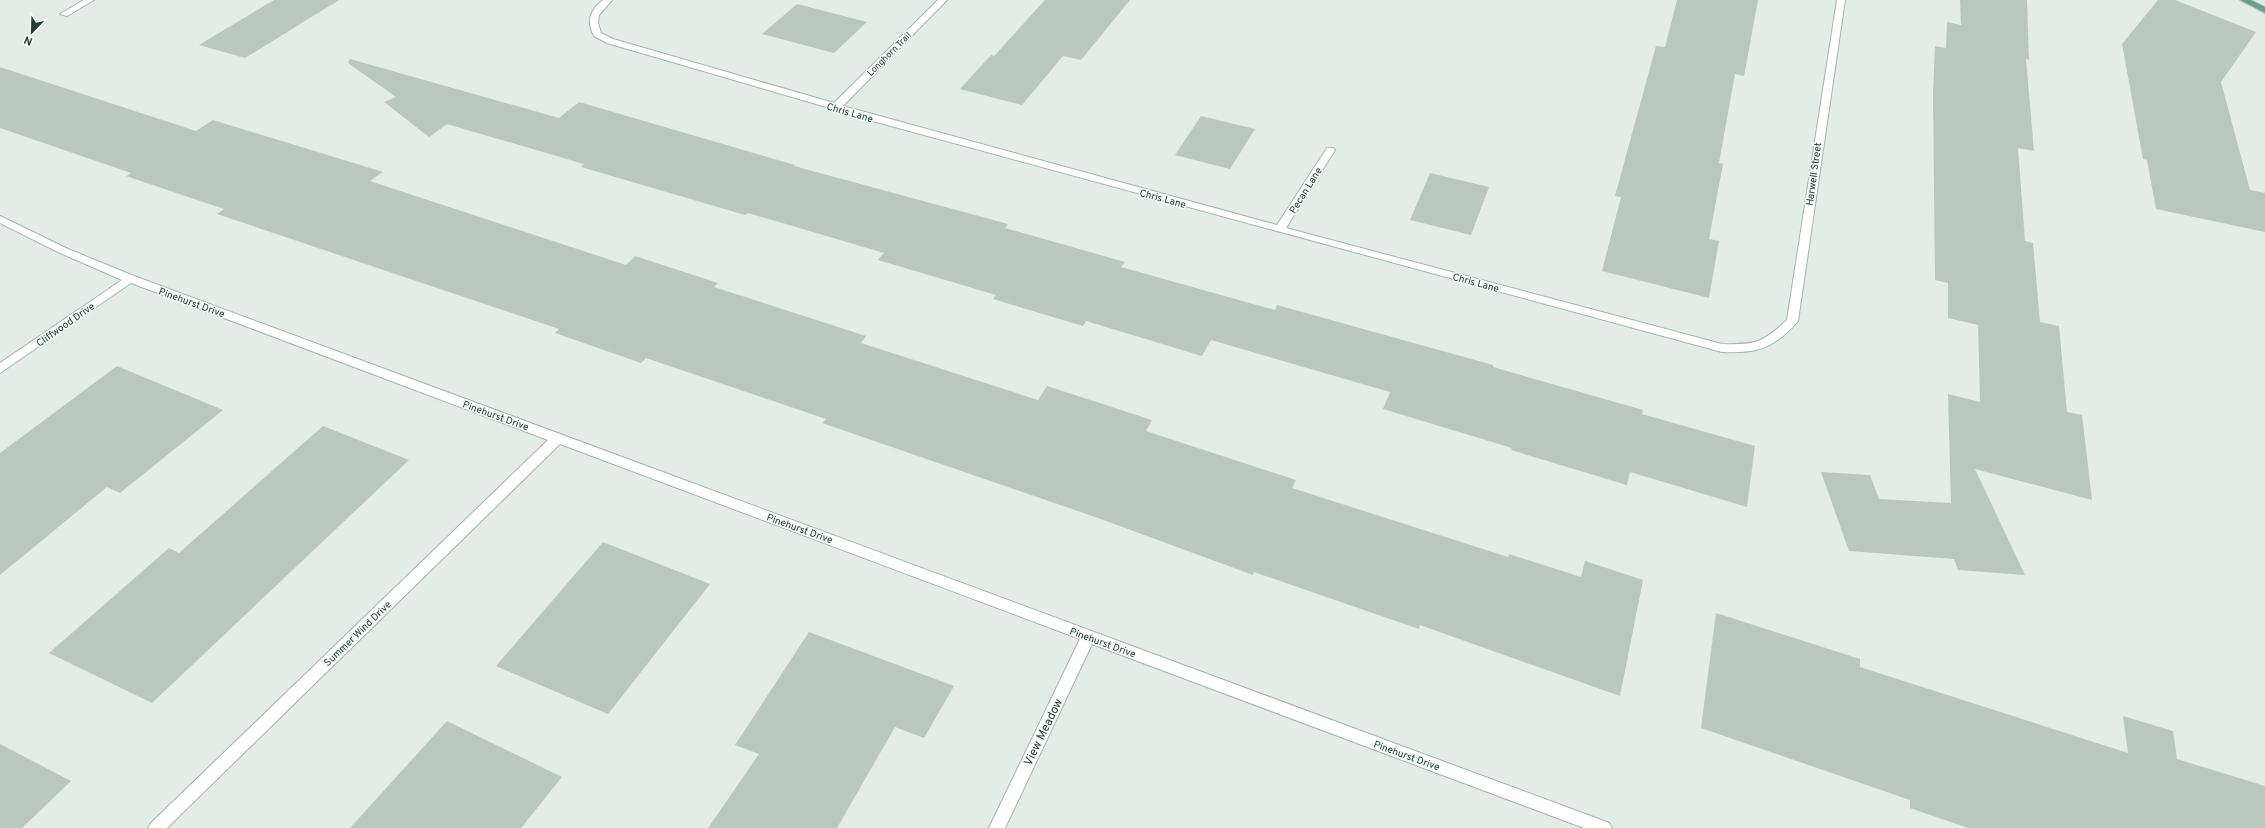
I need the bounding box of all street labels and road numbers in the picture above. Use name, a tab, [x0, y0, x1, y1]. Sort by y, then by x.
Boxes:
street label: Longhorn Trail	[865, 30, 914, 79]
street label: Chris Lane	[825, 101, 874, 126]
street label: Harwell Street	[1804, 142, 1825, 207]
street label: Pecan Lane	[1287, 165, 1326, 216]
street label: Chris Lane	[1138, 187, 1187, 212]
street label: Chris Lane	[1451, 271, 1500, 296]
street label: Pinehurst Drive	[157, 285, 226, 321]
street label: Cliffwood Drive	[34, 300, 98, 350]
street label: Pinehurst Drive	[461, 398, 530, 434]
street label: Pinehurst Drive	[765, 511, 834, 547]
street label: Summer Wind Drive	[322, 599, 395, 670]
street label: Pinehurst Drive	[1068, 625, 1137, 661]
street label: View Meadow	[1021, 696, 1067, 769]
street label: Pinehurst Drive	[1372, 738, 1441, 774]

